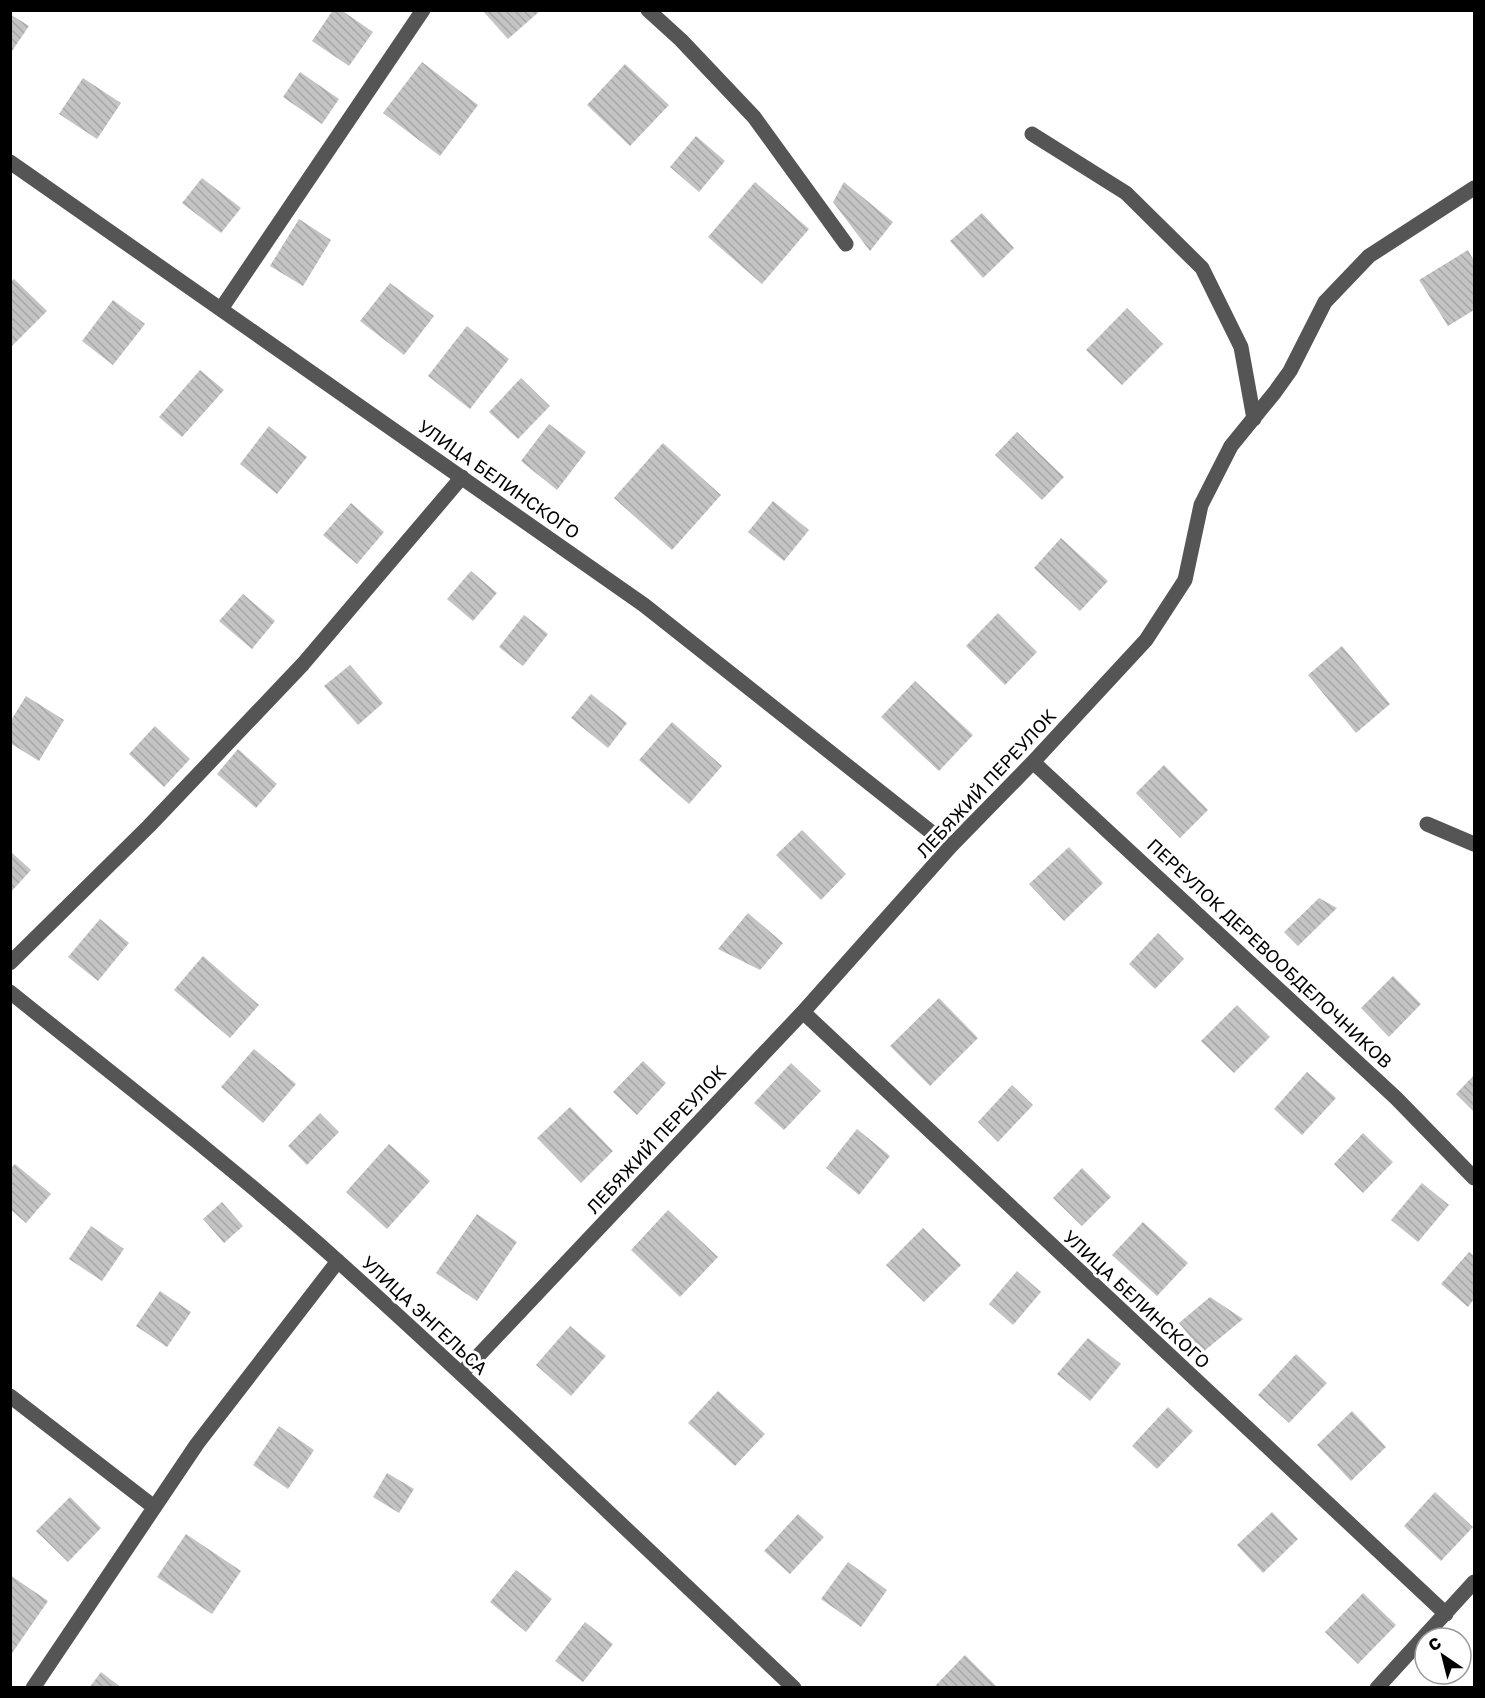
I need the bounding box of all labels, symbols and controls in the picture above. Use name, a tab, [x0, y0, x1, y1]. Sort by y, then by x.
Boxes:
street label: УЛИЦА БЕЛИНСКОГО	[414, 415, 584, 543]
street label: ЛЕБЯЖИЙ ПЕРЕУЛОК	[912, 704, 1061, 862]
street label: ПЕРЕУЛОК ДЕРЕВООБДЕЛОЧНИКОВ	[1143, 834, 1397, 1072]
street label: ЛЕБЯЖИЙ ПЕРЕУЛОК	[582, 1060, 731, 1218]
street label: УЛИЦА БЕЛИНСКОГО	[1059, 1225, 1215, 1373]
street label: УЛИЦА ЭНГЕЛЬСА	[358, 1251, 492, 1379]
north arrow	[1413, 1626, 1473, 1686]
text: С	[1424, 1632, 1445, 1655]

